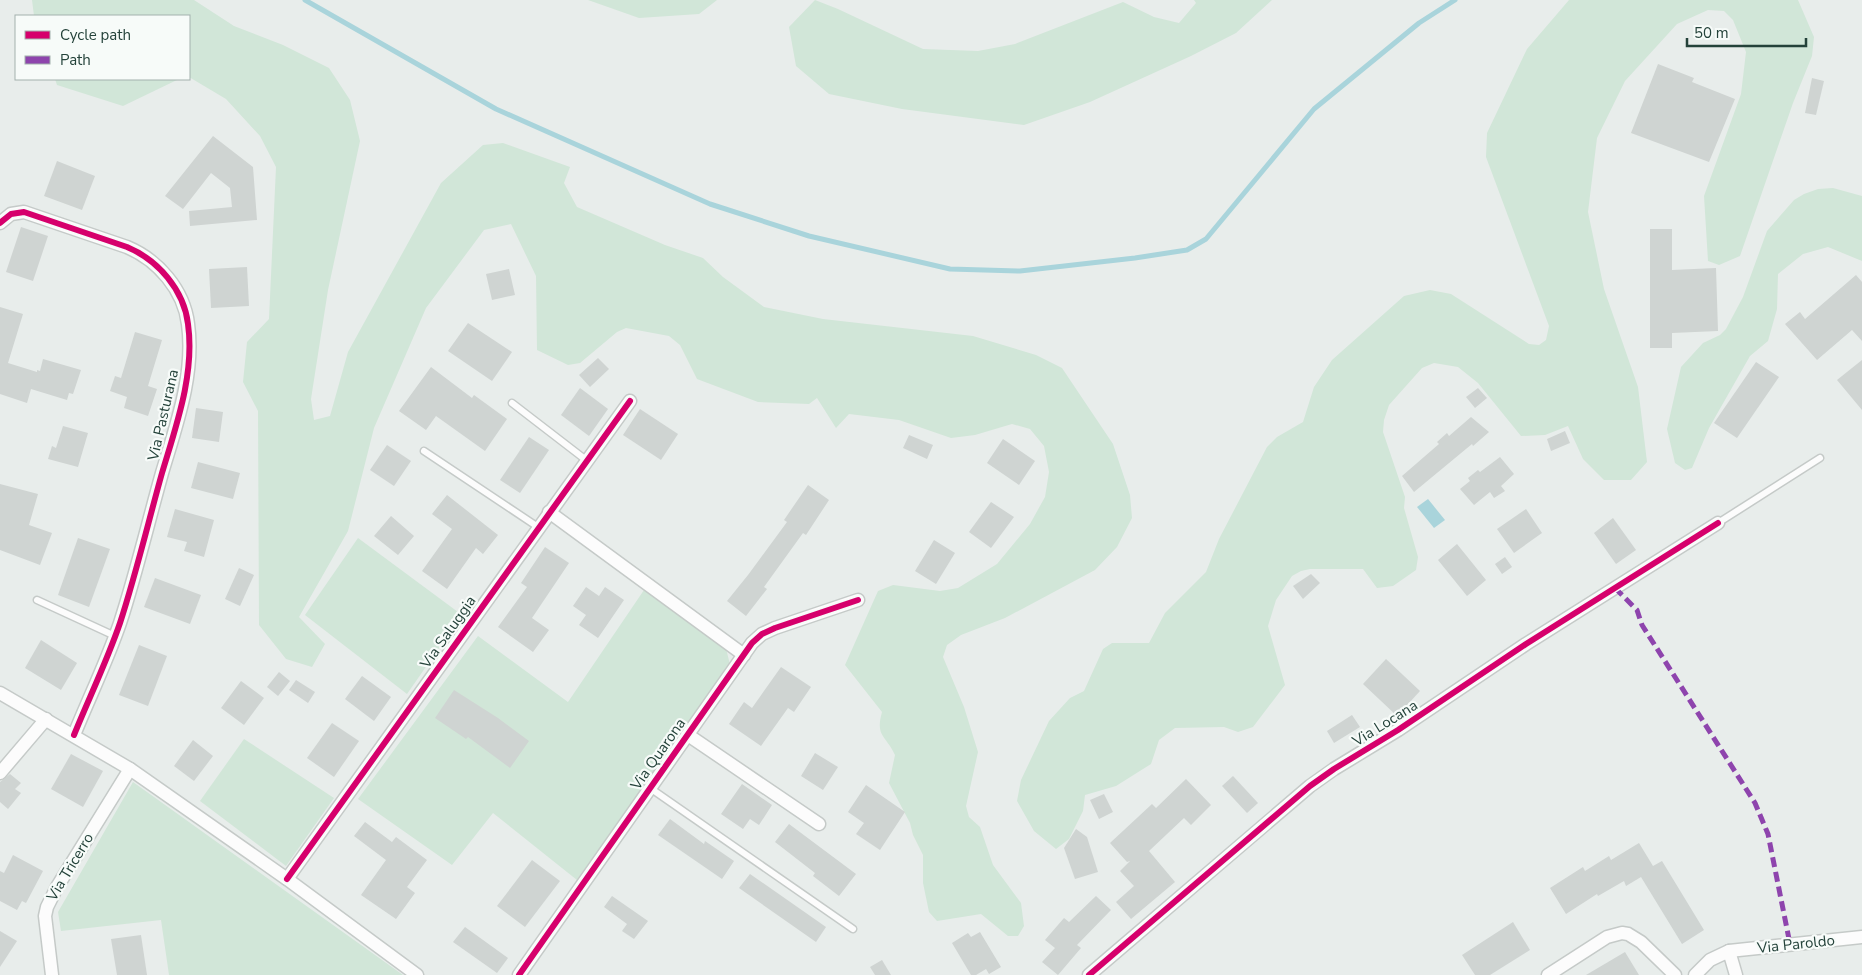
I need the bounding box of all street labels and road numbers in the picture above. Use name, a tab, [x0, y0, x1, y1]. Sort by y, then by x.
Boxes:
street label: Via Pasturana	[143, 367, 183, 464]
street label: Via Saluggia	[415, 592, 480, 673]
street label: Via Locana	[1348, 695, 1421, 751]
street label: Via Quarona	[625, 714, 690, 795]
street label: Via Tricerro	[41, 829, 98, 906]
street label: Via Paroldo	[1755, 930, 1836, 958]

